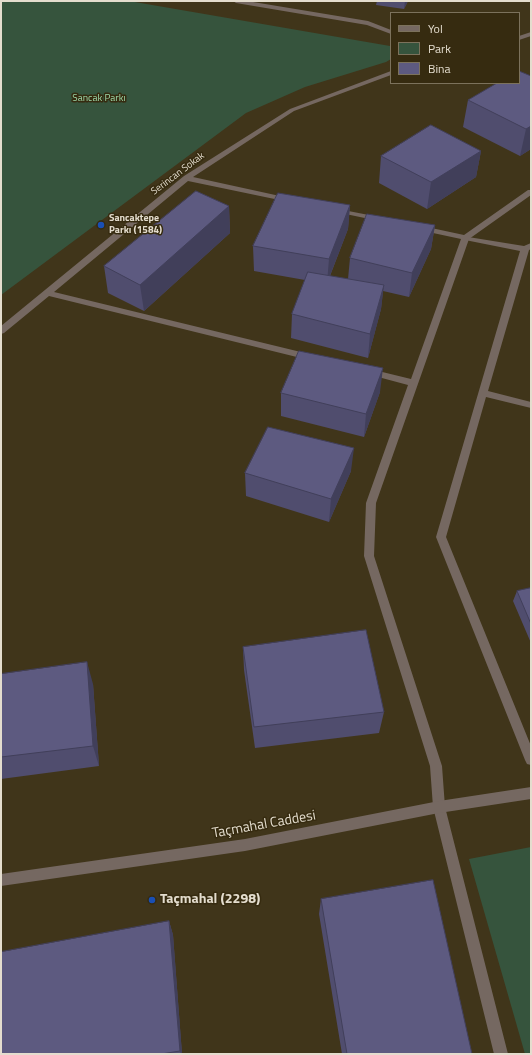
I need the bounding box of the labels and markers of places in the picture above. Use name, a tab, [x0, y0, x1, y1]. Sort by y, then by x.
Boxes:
place label: Sancaktepe Parkı (1584)	[109, 213, 162, 236]
marker: Sancaktepe Parkı (1584)	[96, 220, 106, 230]
place label: Taçmahal (2298)	[160, 892, 260, 908]
marker: Taçmahal (2298)	[147, 895, 157, 905]

